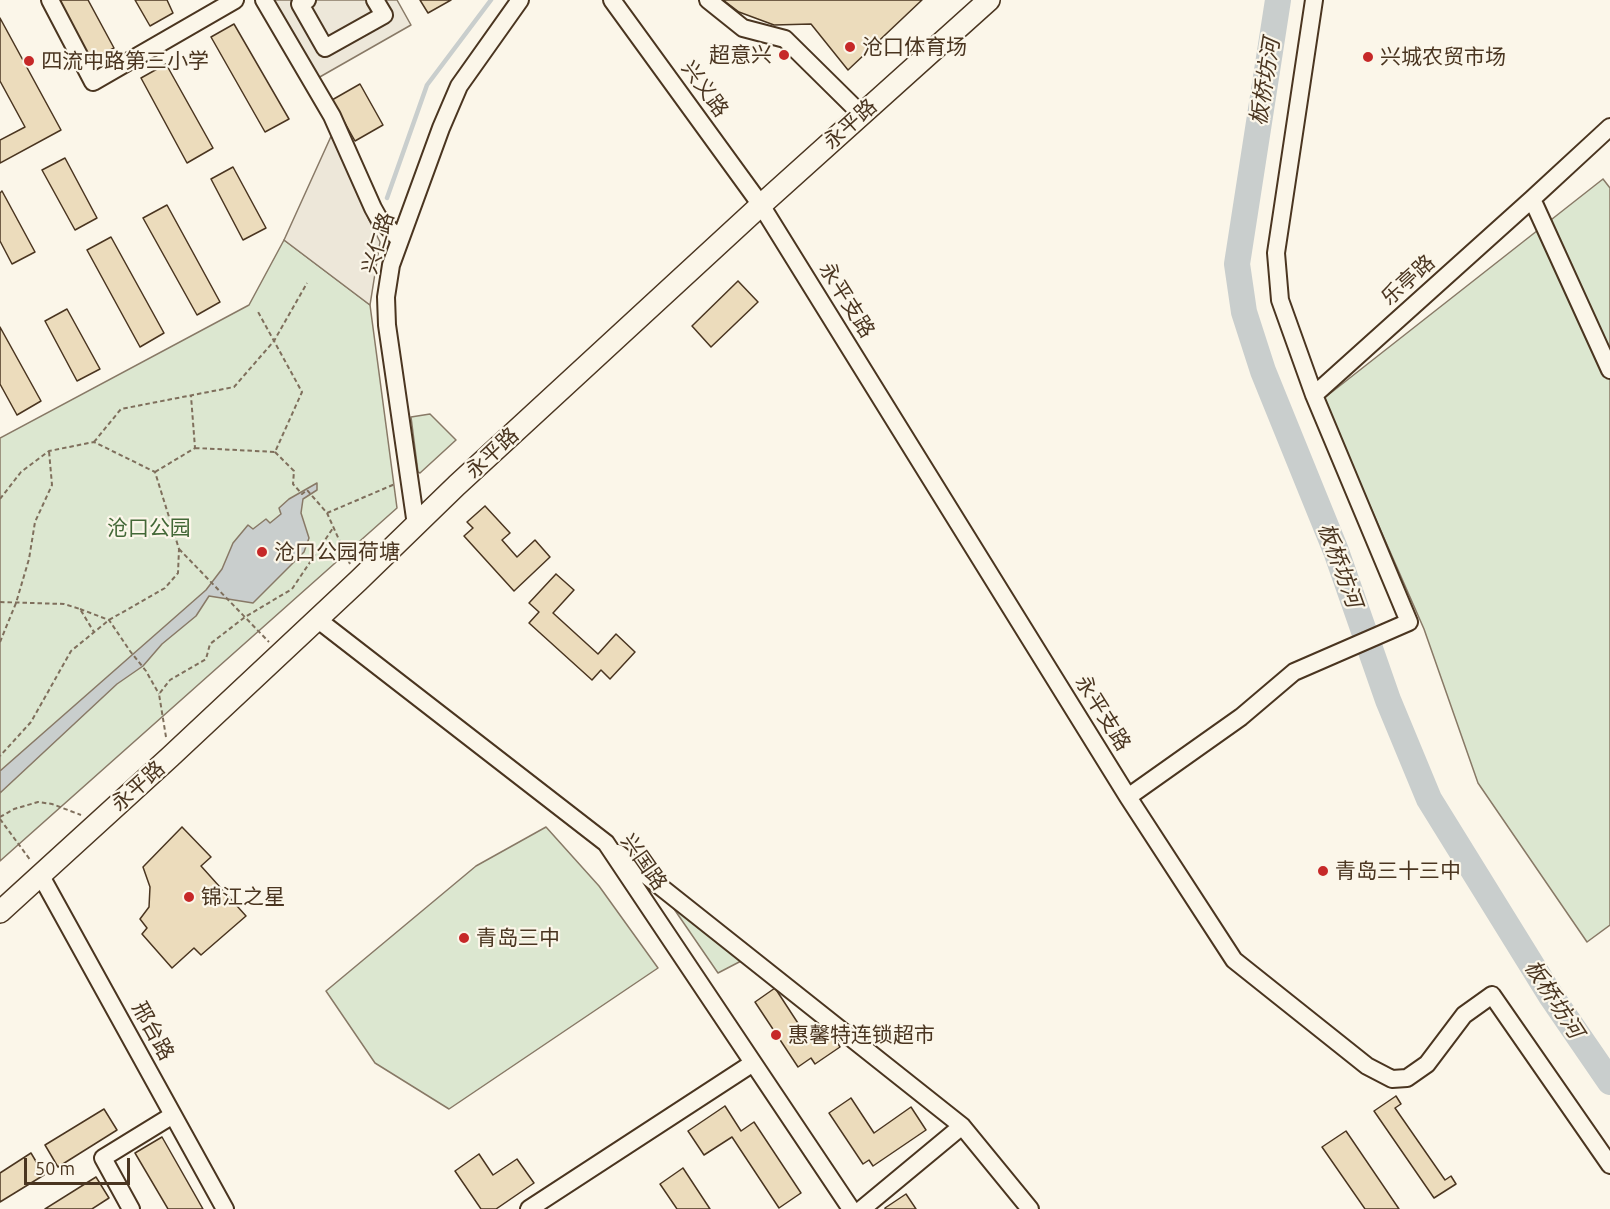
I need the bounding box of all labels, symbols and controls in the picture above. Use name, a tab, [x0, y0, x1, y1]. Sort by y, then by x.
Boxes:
place label: 沧口体育场	[862, 34, 967, 60]
water label: 板桥坊河	[1245, 36, 1285, 128]
marker: 沧口体育场	[843, 40, 857, 54]
place label: 超意兴	[709, 42, 772, 68]
place label: 兴城农贸市场	[1380, 44, 1506, 70]
place label: 四流中路第三小学	[41, 48, 209, 74]
marker: 超意兴	[777, 48, 791, 62]
marker: 兴城农贸市场	[1361, 50, 1375, 64]
marker: 四流中路第三小学	[22, 54, 36, 68]
street label: 兴义路	[676, 56, 734, 122]
street label: 永平路	[818, 94, 882, 154]
street label: 兴仁路	[357, 209, 399, 277]
street label: 乐亭路	[1376, 250, 1440, 310]
street label: 永平支路	[814, 258, 880, 342]
street label: 永平路	[460, 422, 524, 484]
park label: 沧口公园	[107, 515, 191, 541]
water label: 板桥坊河	[1313, 519, 1367, 611]
place label: 沧口公园荷塘	[274, 539, 400, 565]
marker: 沧口公园荷塘	[255, 545, 269, 559]
street label: 永平支路	[1070, 671, 1136, 755]
street label: 永平路	[106, 756, 170, 816]
street label: 兴国路	[616, 829, 672, 895]
place label: 青岛三十三中	[1335, 858, 1461, 884]
marker: 青岛三十三中	[1316, 864, 1330, 878]
place label: 锦江之星	[201, 884, 285, 910]
marker: 锦江之星	[182, 890, 196, 904]
place label: 青岛三中	[476, 925, 560, 951]
marker: 青岛三中	[457, 931, 471, 945]
water label: 板桥坊河	[1519, 955, 1589, 1043]
street label: 邢台路	[127, 997, 179, 1065]
place label: 惠馨特连锁超市	[788, 1022, 935, 1048]
marker: 惠馨特连锁超市	[769, 1028, 783, 1042]
scale bar	[27, 1146, 134, 1184]
text: 50 m	[35, 1158, 75, 1178]

